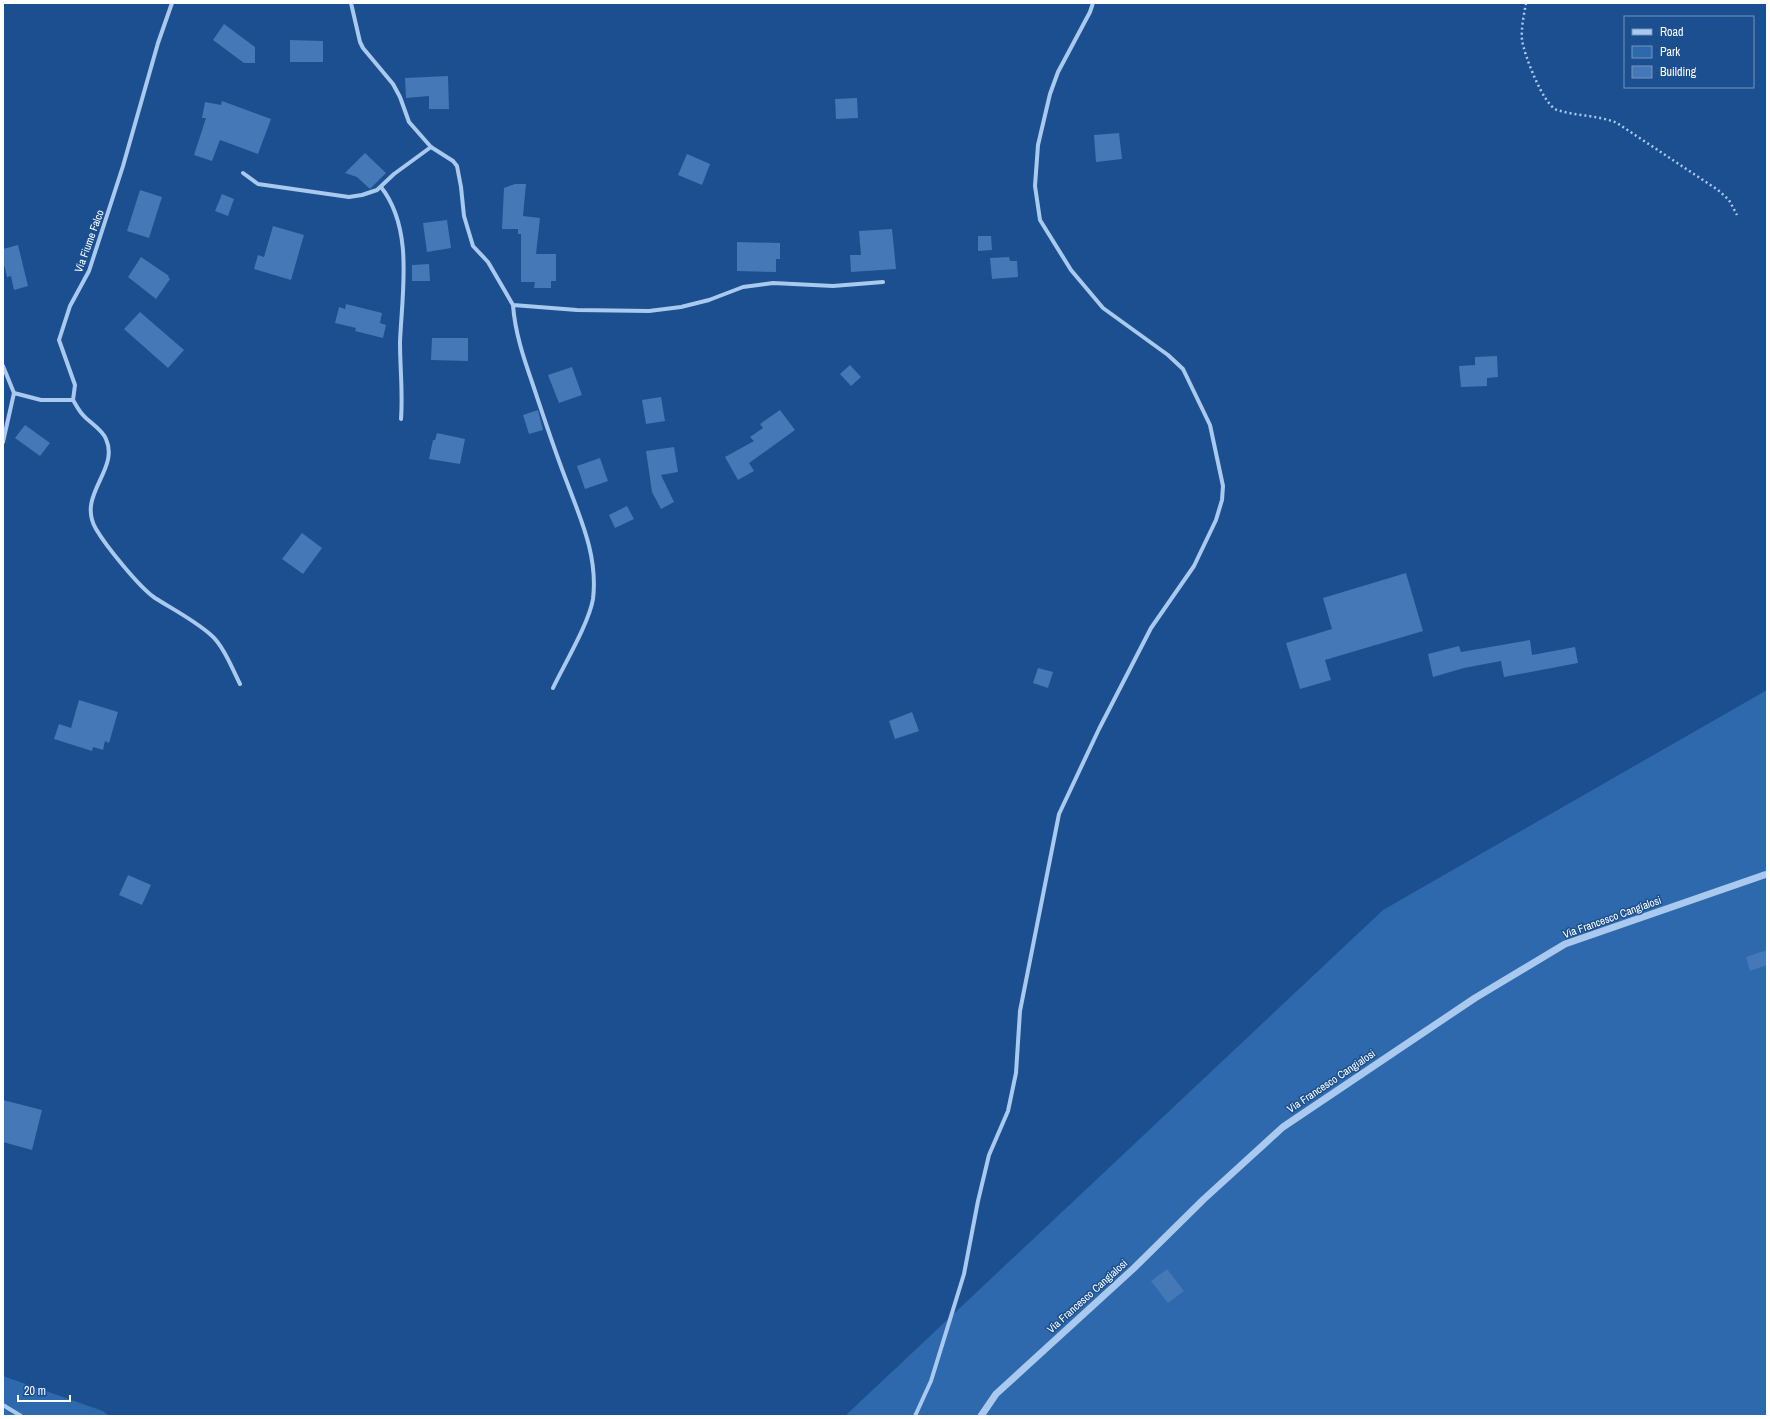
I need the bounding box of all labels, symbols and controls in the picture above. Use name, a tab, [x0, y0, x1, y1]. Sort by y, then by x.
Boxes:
legend	[1624, 16, 1754, 88]
text: Road	[1660, 24, 1684, 40]
text: Park	[1660, 44, 1680, 60]
text: Building	[1660, 64, 1697, 80]
street label: Via Fiume Falco	[71, 208, 107, 274]
street label: Via Francesco Cangialosi	[1561, 893, 1663, 941]
street label: Via Francesco Cangialosi	[1284, 1046, 1378, 1116]
street label: Via Francesco Cangialosi	[1044, 1256, 1130, 1336]
scale bar	[18, 1377, 70, 1403]
text: 20 m	[24, 1383, 46, 1399]

